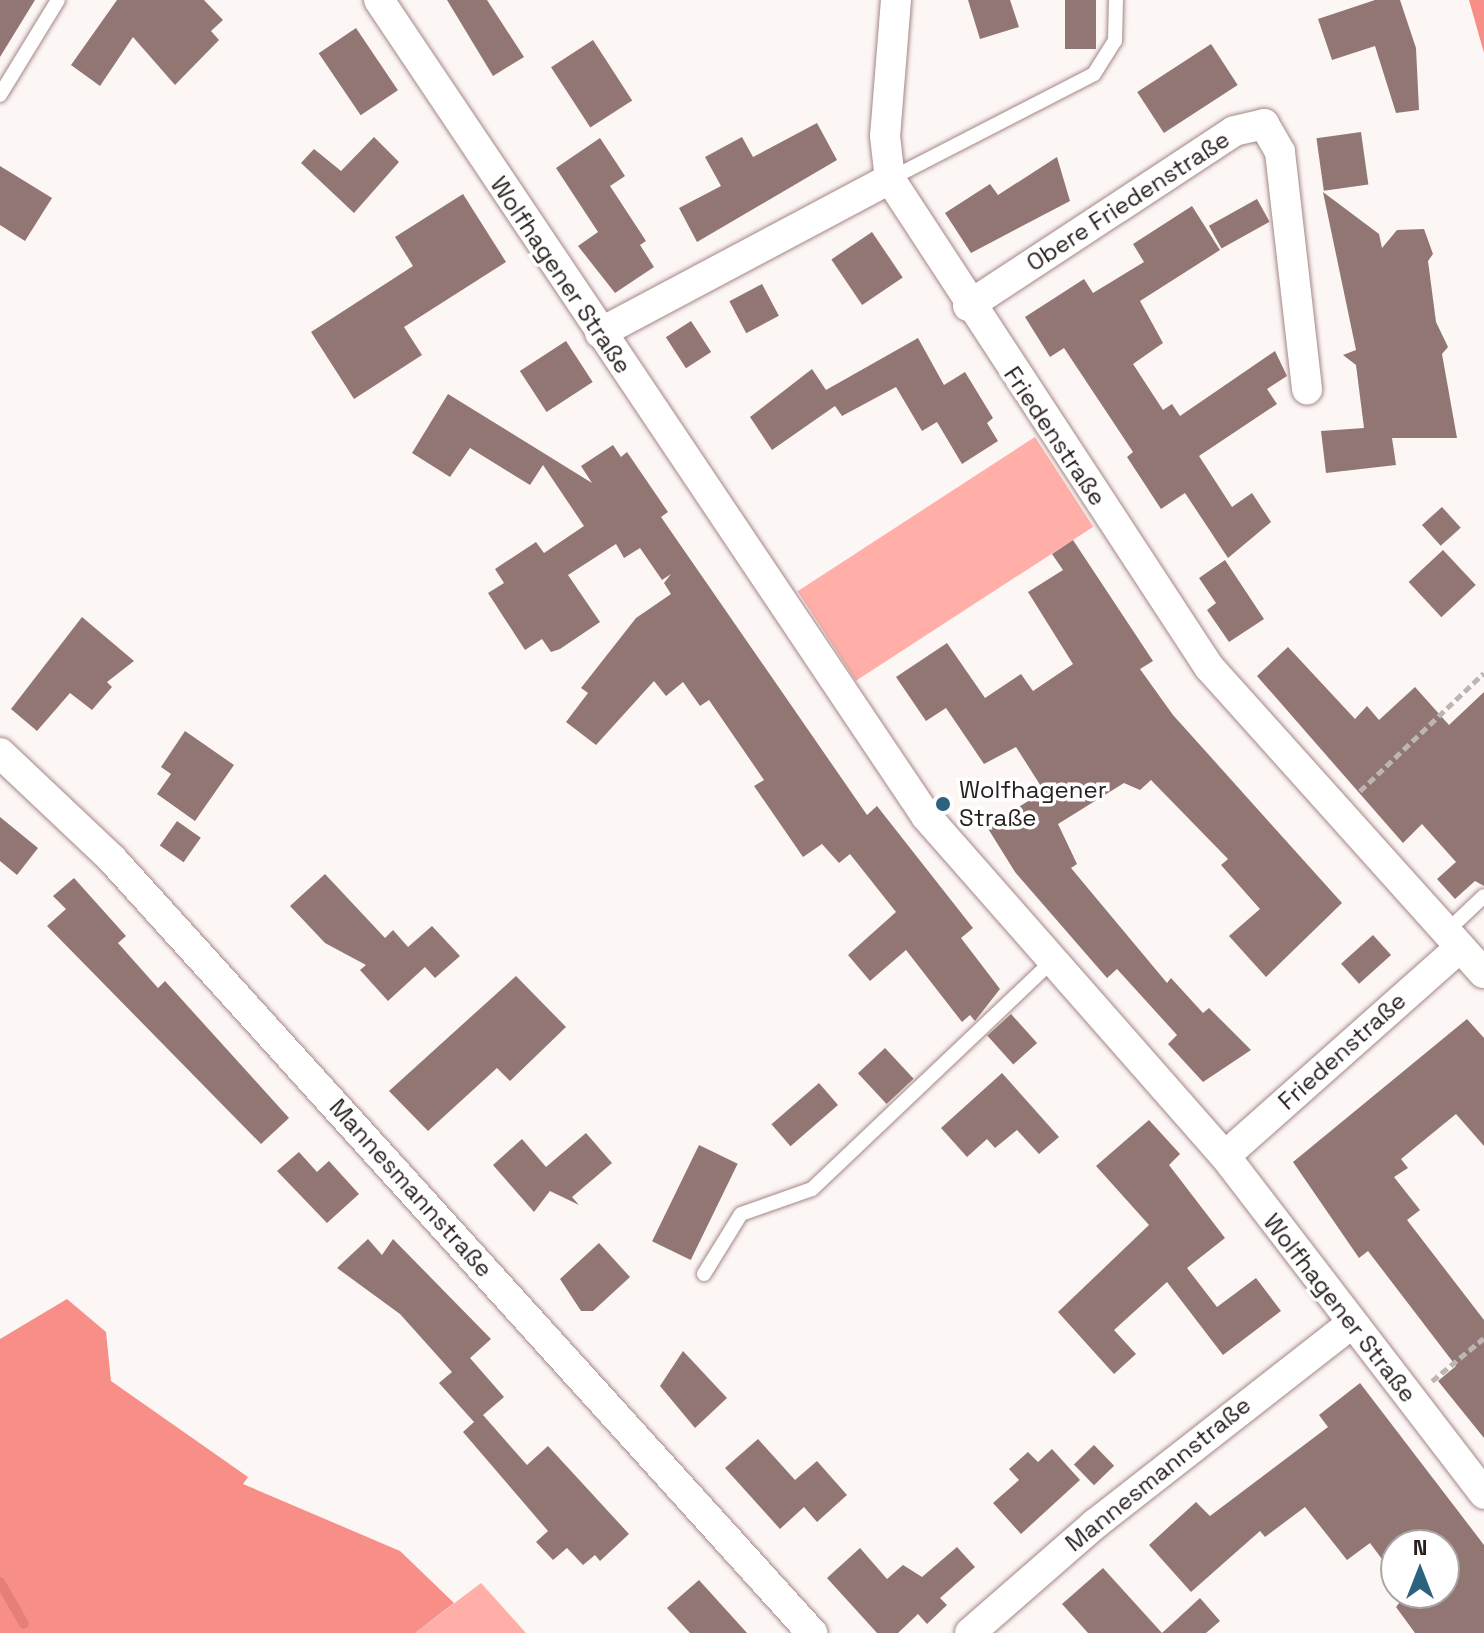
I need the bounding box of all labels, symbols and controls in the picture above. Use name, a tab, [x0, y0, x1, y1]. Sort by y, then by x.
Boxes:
street label: Obere Friedenstraße	[1021, 125, 1235, 277]
street label: Wolfhagener Straße	[484, 171, 638, 379]
street label: Friedenstraße	[998, 361, 1112, 511]
place label: Wolfhagener Straße	[959, 776, 1107, 832]
marker: Wolfhagener Straße	[934, 795, 952, 813]
street label: Friedenstraße	[1272, 986, 1412, 1116]
street label: Mannesmannstraße	[323, 1093, 499, 1283]
street label: Wolfhagener Straße	[1257, 1208, 1423, 1408]
street label: Mannesmannstraße	[1060, 1390, 1256, 1558]
north arrow	[1380, 1529, 1460, 1609]
text: N	[1413, 1533, 1427, 1561]

